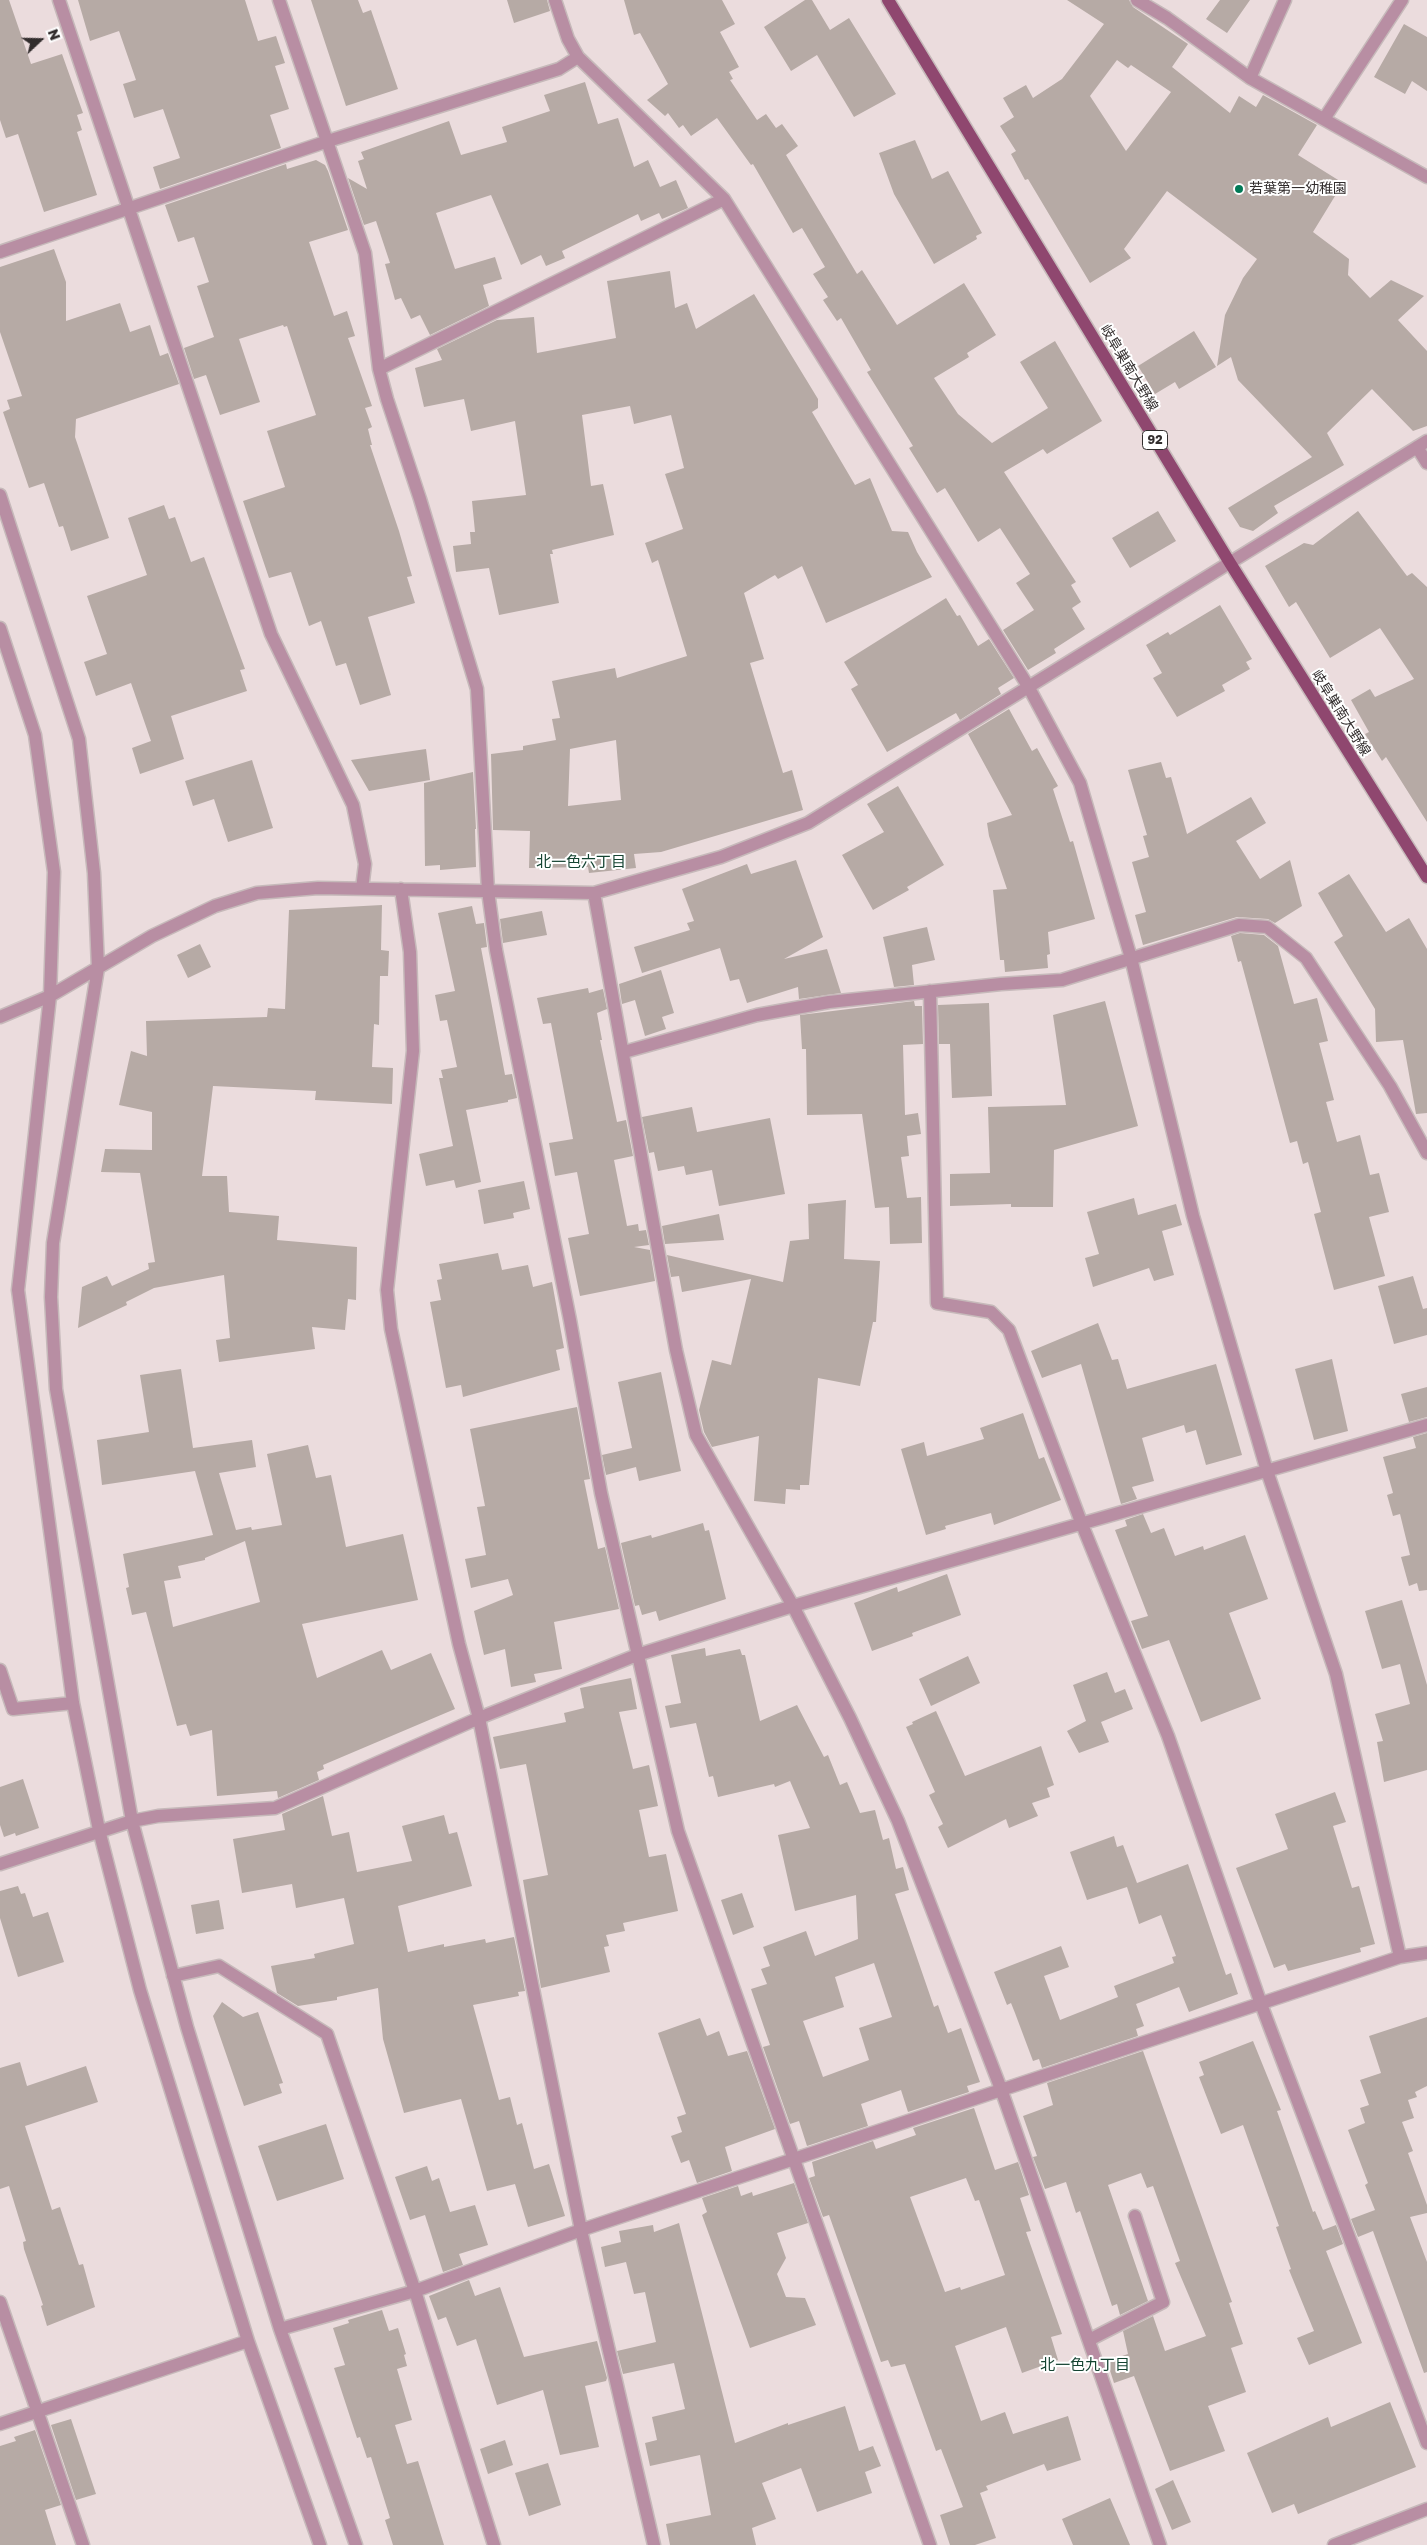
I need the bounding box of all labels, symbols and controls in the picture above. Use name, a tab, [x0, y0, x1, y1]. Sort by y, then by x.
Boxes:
north arrow	[15, 15, 65, 65]
text: N	[45, 26, 64, 42]
place label: 若葉第一幼稚園	[1249, 181, 1347, 197]
marker: 若葉第一幼稚園	[1233, 183, 1245, 195]
street label: 岐阜巣南大野線	[1097, 322, 1161, 414]
road number: 92	[1142, 430, 1168, 450]
street label: 岐阜巣南大野線	[1308, 667, 1374, 759]
district label: 北一色六丁目	[536, 853, 626, 871]
district label: 北一色九丁目	[1040, 2356, 1130, 2374]

